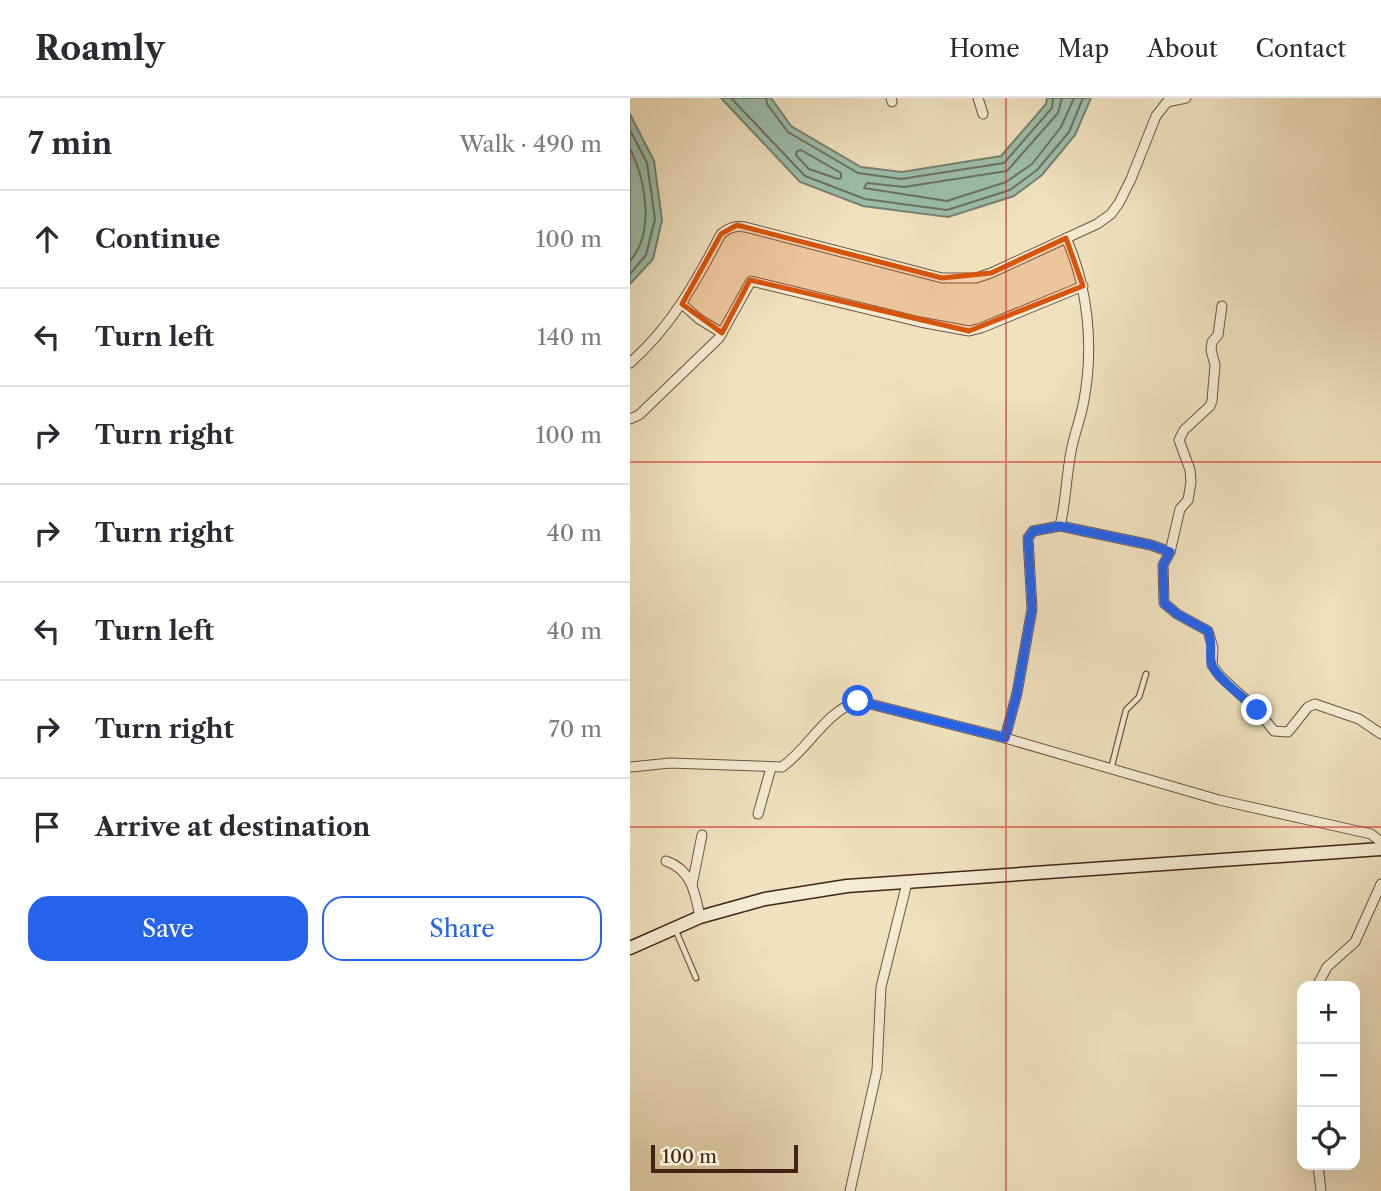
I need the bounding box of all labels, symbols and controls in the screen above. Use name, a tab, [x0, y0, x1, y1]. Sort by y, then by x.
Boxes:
text: Roamly	[35, 28, 165, 69]
text: Home	[949, 34, 1020, 63]
text: Map	[1058, 34, 1109, 63]
text: About	[1147, 34, 1218, 63]
text: Contact	[1256, 34, 1346, 63]
text: 7 min	[28, 125, 112, 162]
text: Walk · 490 m	[459, 130, 602, 158]
icon: ahead	[28, 220, 66, 258]
text: Continue	[95, 223, 220, 255]
text: 100 m	[536, 225, 602, 253]
icon: left	[28, 318, 66, 356]
text: Turn left	[95, 321, 214, 353]
text: 140 m	[537, 323, 602, 351]
icon: right	[28, 416, 66, 454]
text: Turn right	[95, 419, 234, 451]
text: 100 m	[536, 421, 602, 449]
icon: right	[28, 514, 66, 552]
text: Turn right	[95, 517, 234, 549]
text: 40 m	[547, 519, 602, 547]
icon: left	[28, 612, 66, 650]
text: Turn left	[95, 615, 214, 647]
text: 40 m	[547, 617, 602, 645]
route start	[842, 685, 873, 716]
route end	[1241, 694, 1272, 725]
icon: right	[28, 710, 66, 748]
text: Turn right	[95, 713, 234, 745]
text: 70 m	[549, 715, 602, 743]
icon: arrive	[28, 808, 66, 846]
text: Arrive at destination	[95, 811, 370, 843]
button: Save	[28, 896, 308, 961]
button: Share	[322, 896, 602, 961]
map controls	[1297, 981, 1360, 1170]
button: +	[1297, 981, 1360, 1044]
button: −	[1297, 1044, 1360, 1107]
button: locate	[1297, 1107, 1360, 1170]
scale bar	[651, 1142, 798, 1174]
text: 100 m	[662, 1145, 717, 1168]

